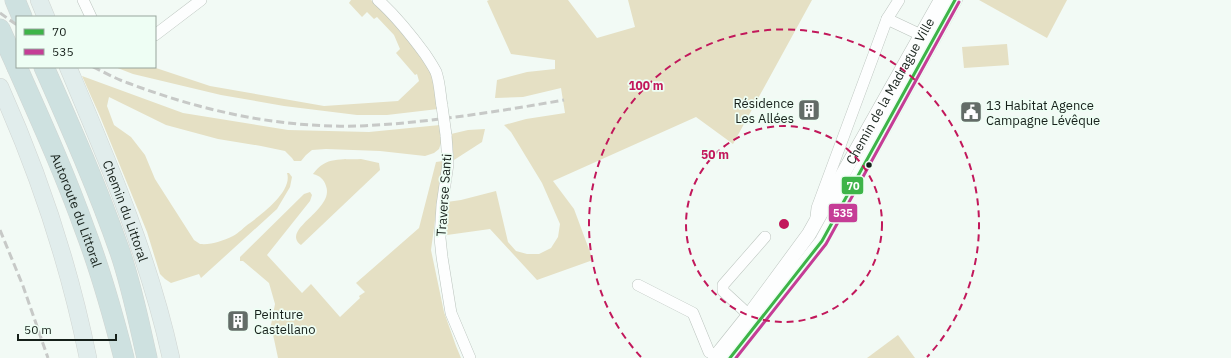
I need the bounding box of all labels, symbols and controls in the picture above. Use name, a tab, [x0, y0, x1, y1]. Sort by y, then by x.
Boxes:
street label: Chemin de la Madrague Ville	[842, 15, 938, 167]
legend	[16, 16, 156, 68]
text: 70	[52, 24, 66, 39]
text: 535	[52, 44, 74, 59]
text: 100 m	[628, 78, 664, 93]
place label: Résidence Les Allées	[733, 95, 794, 127]
building icon: Résidence Les Allées	[796, 97, 822, 123]
place label: 13 Habitat Agence Campagne Lévêque	[986, 97, 1100, 129]
public building icon: 13 Habitat Agence Campagne Lévêque	[958, 99, 984, 125]
text: 50 m	[701, 147, 729, 162]
street label: Autoroute du Littoral	[47, 150, 106, 270]
street label: Traverse Santi	[433, 153, 455, 237]
street label: Chemin du Littoral	[99, 158, 152, 264]
unlabelled marker	[864, 160, 874, 170]
line badge: 70	[841, 176, 864, 195]
text: 70	[846, 179, 860, 193]
line badge: 535	[828, 203, 858, 223]
text: 535	[833, 206, 853, 220]
centre of rings	[777, 217, 791, 231]
place label: Peinture Castellano	[254, 306, 316, 338]
building icon: Peinture Castellano	[225, 308, 251, 334]
scale bar	[18, 316, 116, 342]
text: 50 m	[24, 322, 52, 337]

